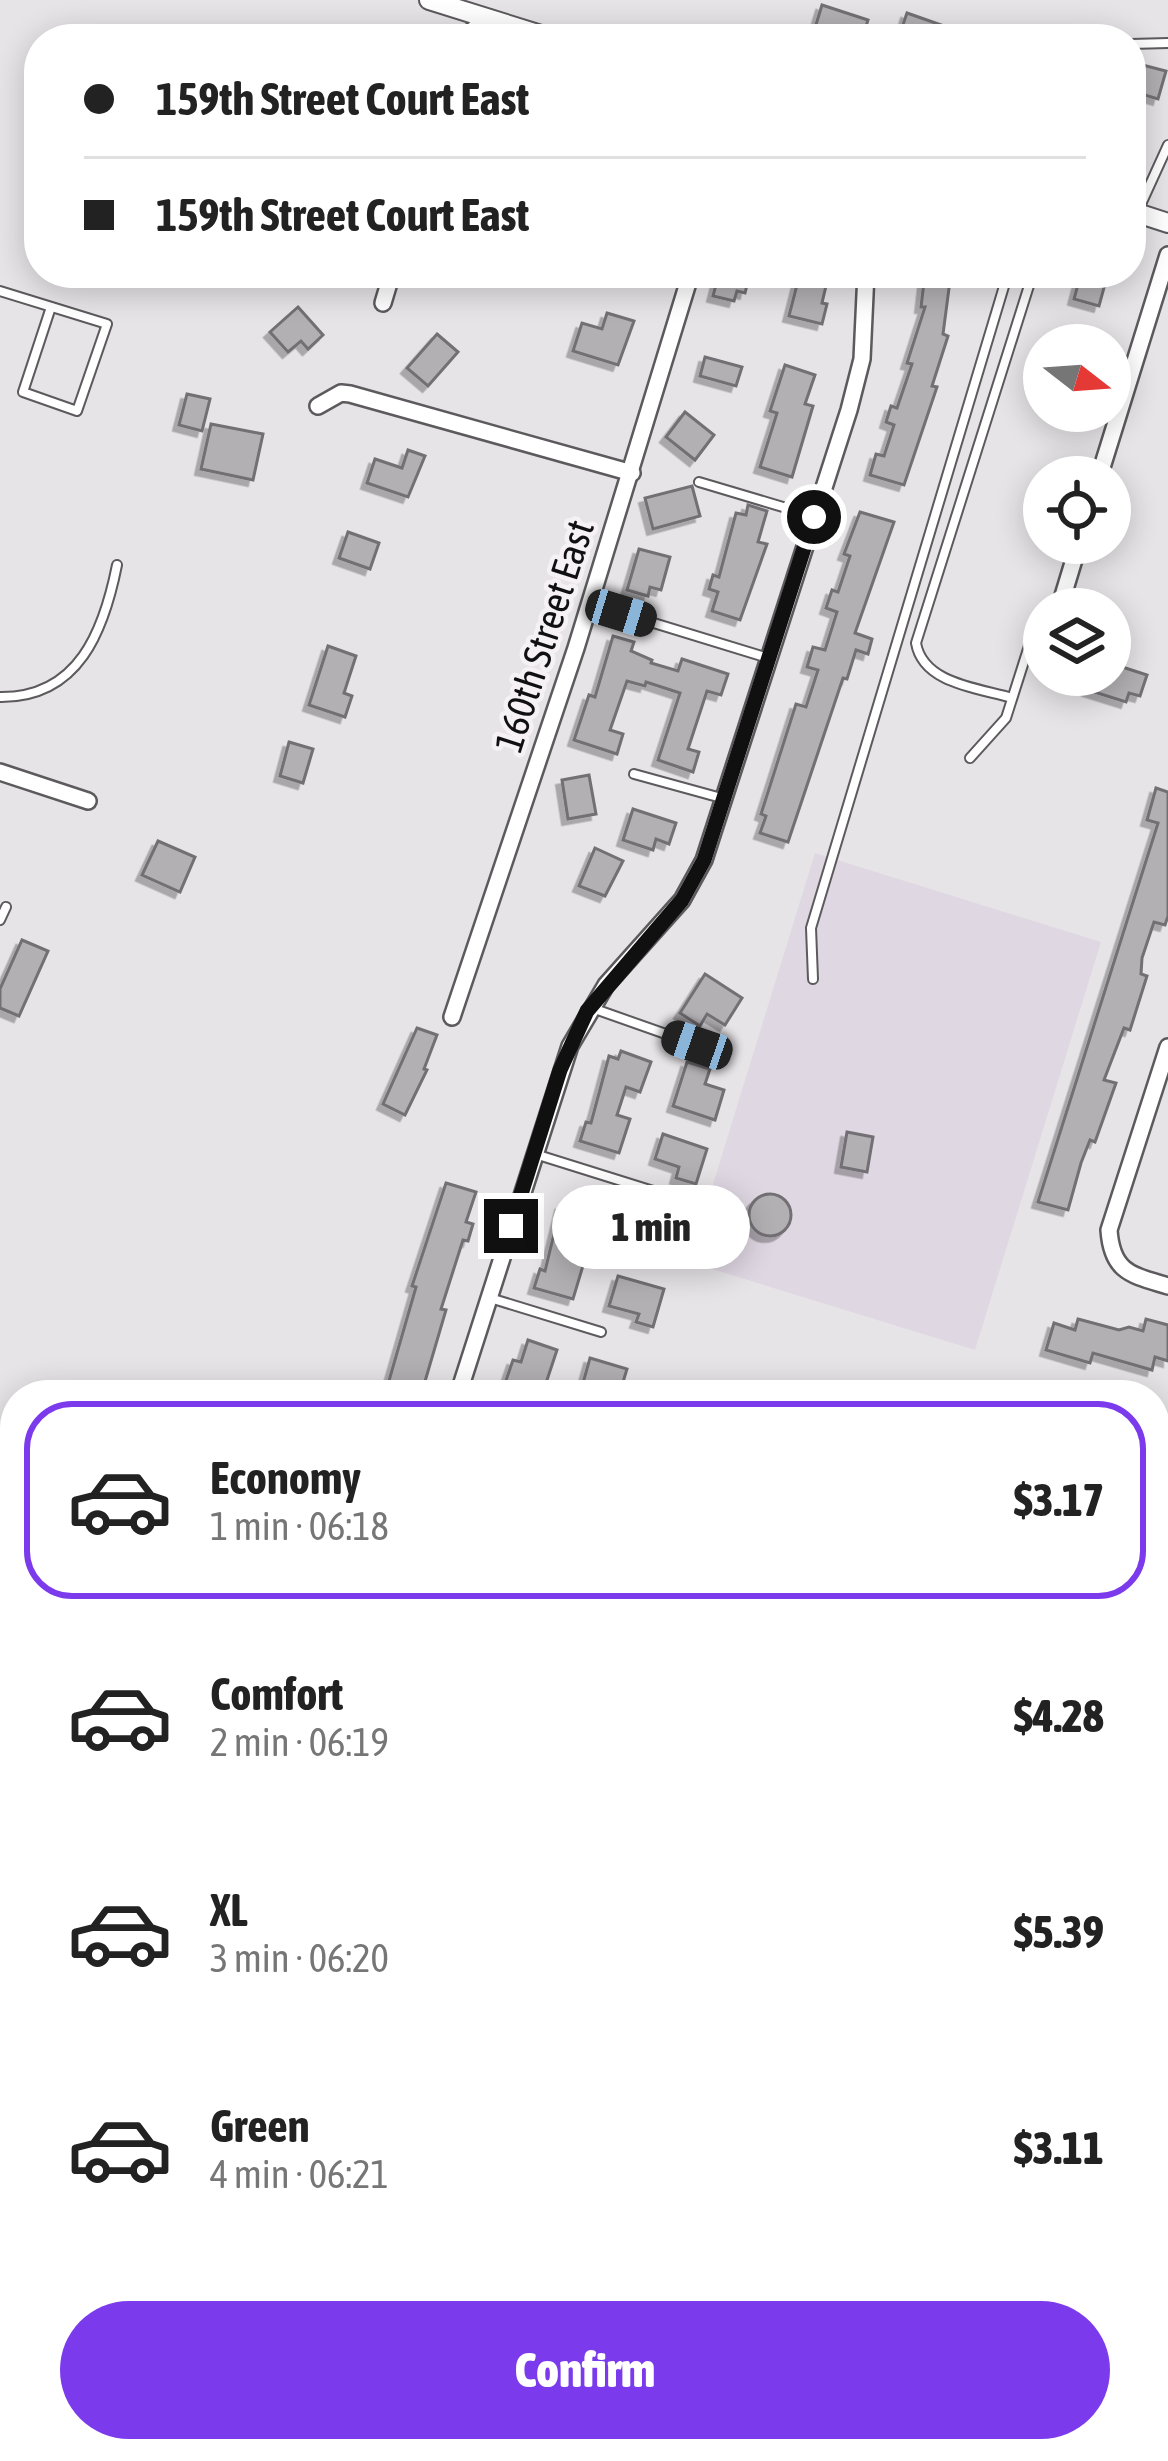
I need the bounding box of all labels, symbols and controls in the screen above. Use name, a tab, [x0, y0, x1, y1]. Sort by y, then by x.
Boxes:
text: 159th Street Court East	[156, 73, 529, 125]
text: 159th Street Court East	[156, 189, 529, 241]
north arrow	[1023, 324, 1131, 432]
map controls	[1023, 324, 1131, 696]
button: locate	[1023, 456, 1131, 564]
route start	[787, 490, 841, 544]
street label: 160th Street East	[486, 515, 602, 757]
car	[581, 585, 661, 641]
button: layers	[1023, 588, 1131, 696]
car	[657, 1016, 737, 1074]
callout: 1 min	[553, 1184, 751, 1268]
route end	[484, 1199, 538, 1253]
text: 1 min	[611, 1205, 691, 1249]
icon: car	[66, 1446, 174, 1554]
text: Economy	[210, 1452, 361, 1504]
text: $3.17	[1014, 1474, 1104, 1526]
text: 1 min · 06:18	[210, 1504, 389, 1548]
icon: car	[66, 1662, 174, 1770]
text: Comfort	[210, 1668, 343, 1720]
text: $4.28	[1014, 1690, 1104, 1742]
text: 2 min · 06:19	[210, 1720, 389, 1764]
icon: car	[66, 1878, 174, 1986]
text: XL	[210, 1884, 248, 1936]
text: $5.39	[1014, 1906, 1104, 1958]
text: 3 min · 06:20	[210, 1936, 389, 1980]
icon: car	[66, 2094, 174, 2202]
text: Green	[210, 2100, 310, 2152]
text: $3.11	[1014, 2122, 1104, 2174]
text: 4 min · 06:21	[210, 2152, 389, 2196]
button: Confirm	[60, 2301, 1110, 2439]

